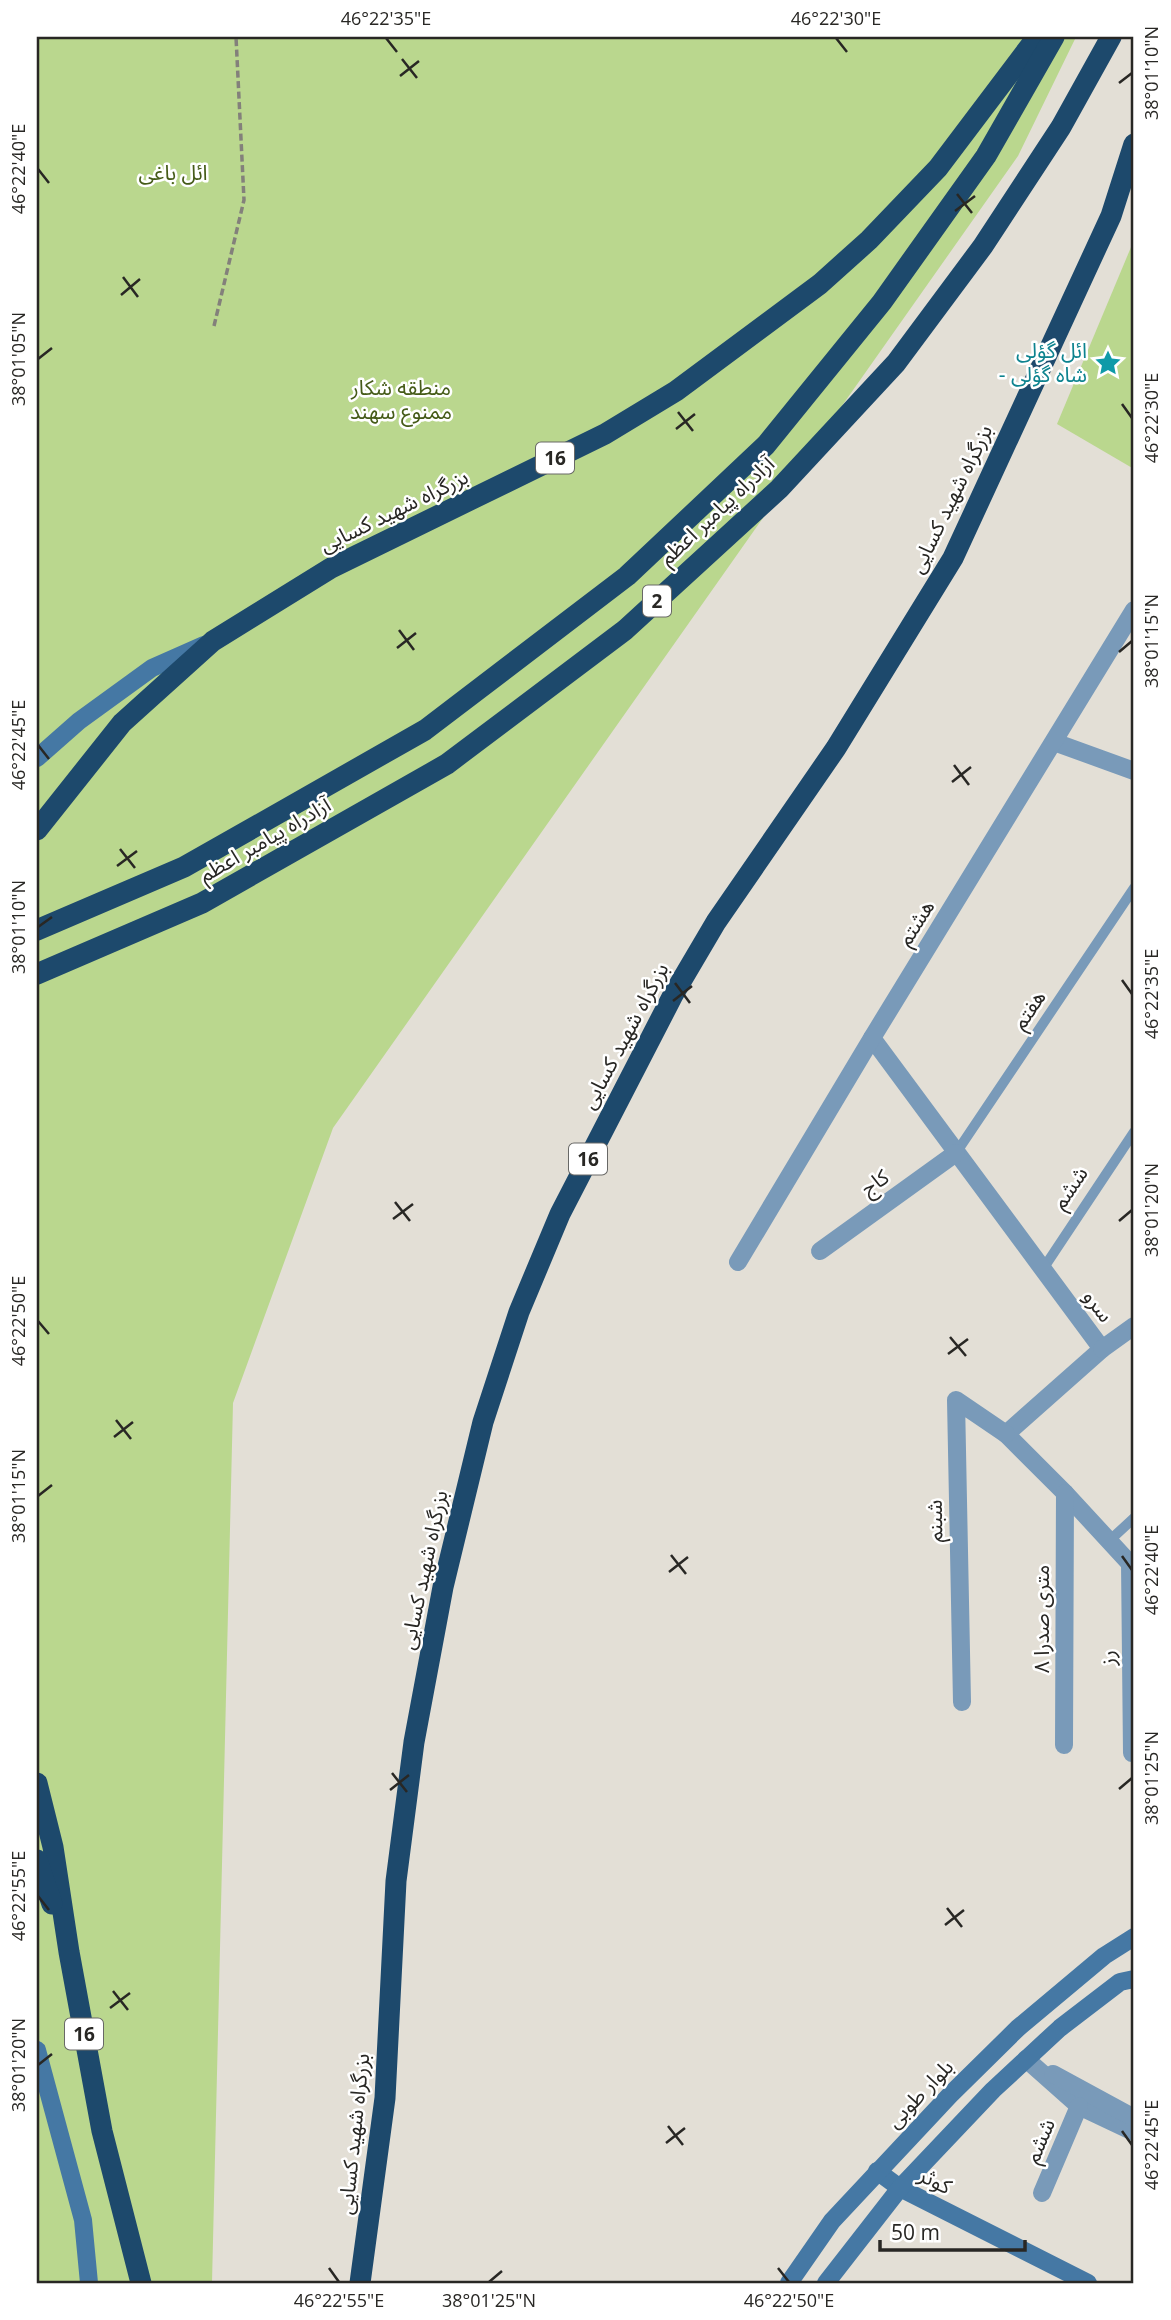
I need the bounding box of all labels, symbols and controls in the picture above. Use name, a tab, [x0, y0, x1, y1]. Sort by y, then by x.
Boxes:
text: 46°22'35"E	[341, 6, 431, 30]
text: 46°22'30"E	[791, 6, 881, 30]
text: 38°01'10"N	[1139, 26, 1163, 120]
text: 46°22'40"E	[6, 124, 30, 214]
park label: ائل باغی	[138, 158, 208, 186]
text: 38°01'05"N	[6, 312, 30, 406]
place label: ائل گؤلی - شاه گؤلی	[999, 336, 1087, 388]
place icon: ائل گؤلی - شاه گؤلی	[1093, 348, 1123, 378]
park label: منطقه شکار ممنوع سهند	[350, 373, 452, 427]
text: 46°22'30"E	[1139, 373, 1163, 463]
street label: بزرگراه شهید کسایی	[902, 420, 998, 578]
road number: 16	[536, 442, 574, 474]
street label: آزادراه پیامبر اعظم	[653, 449, 782, 572]
street label: بزرگراه شهید کسایی	[315, 462, 473, 558]
road number: 2	[643, 586, 671, 616]
text: 38°01'15"N	[1139, 594, 1163, 688]
text: 46°22'45"E	[6, 700, 30, 790]
street label: آزادراه پیامبر اعظم	[194, 790, 337, 890]
text: 38°01'10"N	[6, 880, 30, 974]
street label: هشتم	[890, 894, 942, 952]
text: 46°22'35"E	[1139, 949, 1163, 1039]
street label: بزرگراه شهید کسایی	[574, 957, 675, 1114]
street label: هفتم	[1005, 984, 1053, 1036]
road number: 16	[569, 1144, 607, 1175]
street label: ششم	[1045, 1160, 1095, 1216]
street label: کاج	[855, 1162, 895, 1203]
text: 38°01'20"N	[1139, 1163, 1163, 1257]
text: 46°22'50"E	[6, 1276, 30, 1366]
street label: سرو	[1077, 1283, 1120, 1327]
text: 38°01'15"N	[6, 1449, 30, 1543]
street label: بزرگراه شهید کسایی	[392, 1488, 454, 1652]
street label: شبنم	[920, 1499, 950, 1543]
text: 46°22'40"E	[1139, 1525, 1163, 1615]
street label: ۸ متری صدرا	[1027, 1565, 1055, 1673]
street label: رز	[1093, 1650, 1121, 1667]
text: 38°01'25"N	[1139, 1731, 1163, 1825]
text: 46°22'55"E	[6, 1851, 30, 1941]
text: 38°01'20"N	[6, 2018, 30, 2112]
road number: 16	[65, 2018, 103, 2050]
street label: بزرگراه شهید کسایی	[331, 2052, 375, 2216]
street label: بلوار طوبی	[880, 2053, 959, 2134]
text: 46°22'45"E	[1139, 2100, 1163, 2190]
street label: ششم	[1017, 2114, 1063, 2168]
street label: کوثر	[913, 2160, 957, 2200]
scale bar	[880, 2208, 1026, 2252]
text: 50 m	[891, 2218, 940, 2246]
text: 46°22'55"E	[294, 2288, 384, 2312]
text: 38°01'25"N	[442, 2288, 536, 2312]
text: 46°22'50"E	[744, 2288, 834, 2312]

